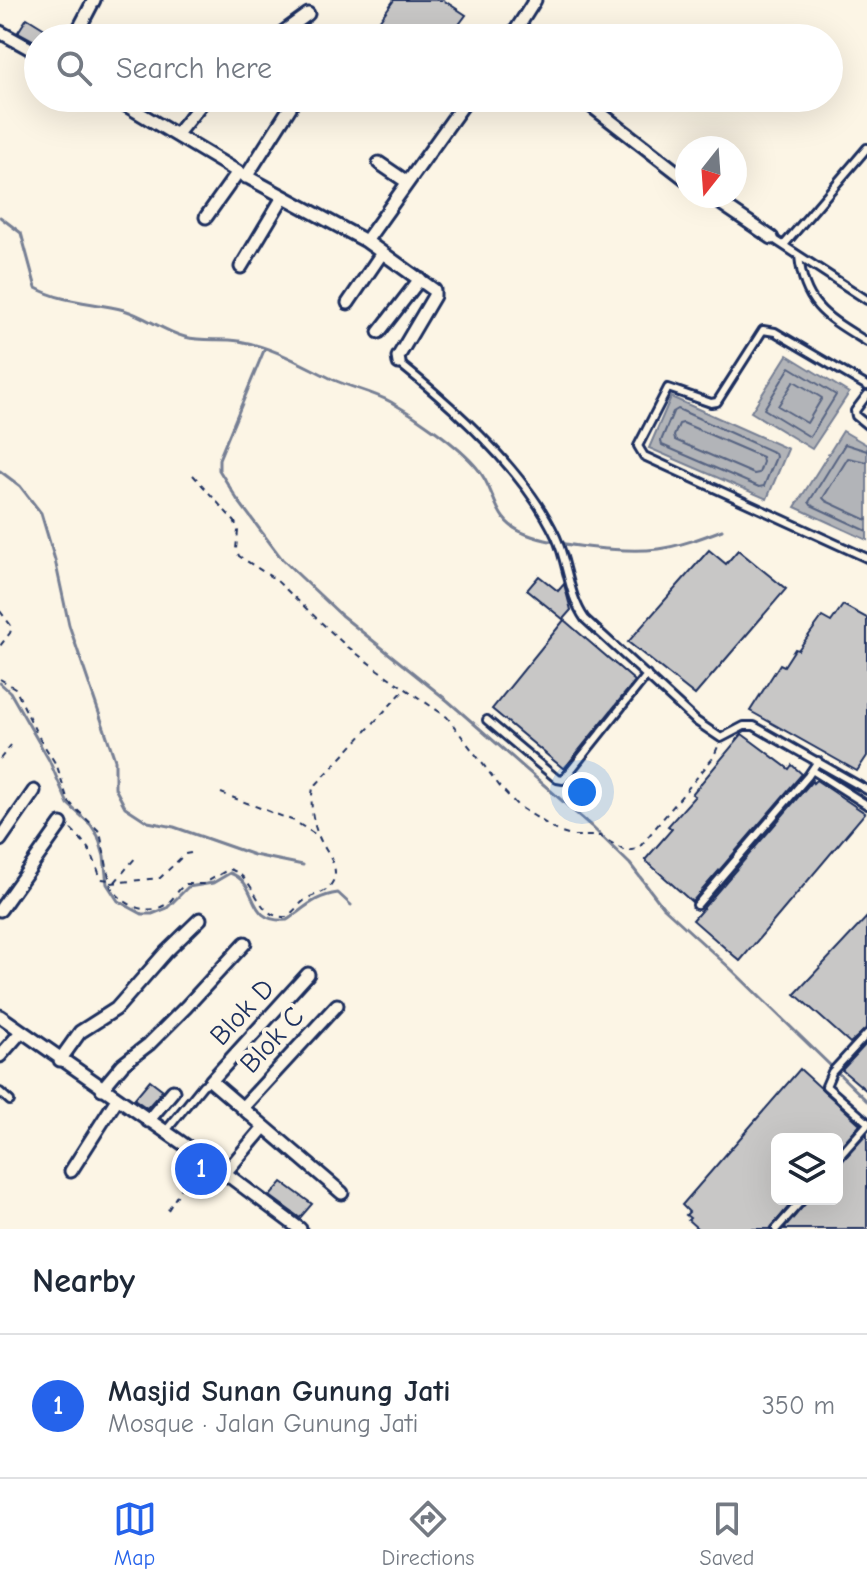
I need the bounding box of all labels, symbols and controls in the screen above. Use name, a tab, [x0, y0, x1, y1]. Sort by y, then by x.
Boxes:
search box	[24, 24, 843, 112]
icon: search	[52, 46, 96, 90]
text: Search here	[116, 51, 272, 86]
north arrow	[675, 136, 747, 208]
your location	[562, 772, 602, 812]
street label: Blok D	[203, 972, 281, 1052]
street label: Blok C	[234, 1000, 310, 1080]
map controls	[771, 1133, 843, 1205]
button: layers	[771, 1133, 843, 1205]
pin: 1	[175, 1139, 227, 1199]
text: Nearby	[32, 1261, 135, 1301]
text: Masjid Sunan Gunung Jati	[108, 1374, 451, 1409]
text: 1	[53, 1391, 63, 1421]
text: 350 m	[762, 1391, 835, 1421]
text: Mosque · Jalan Gunung Jati	[108, 1409, 418, 1439]
tab: Map	[113, 1497, 157, 1571]
tab: Directions	[382, 1497, 475, 1571]
tab: Saved	[700, 1497, 754, 1571]

